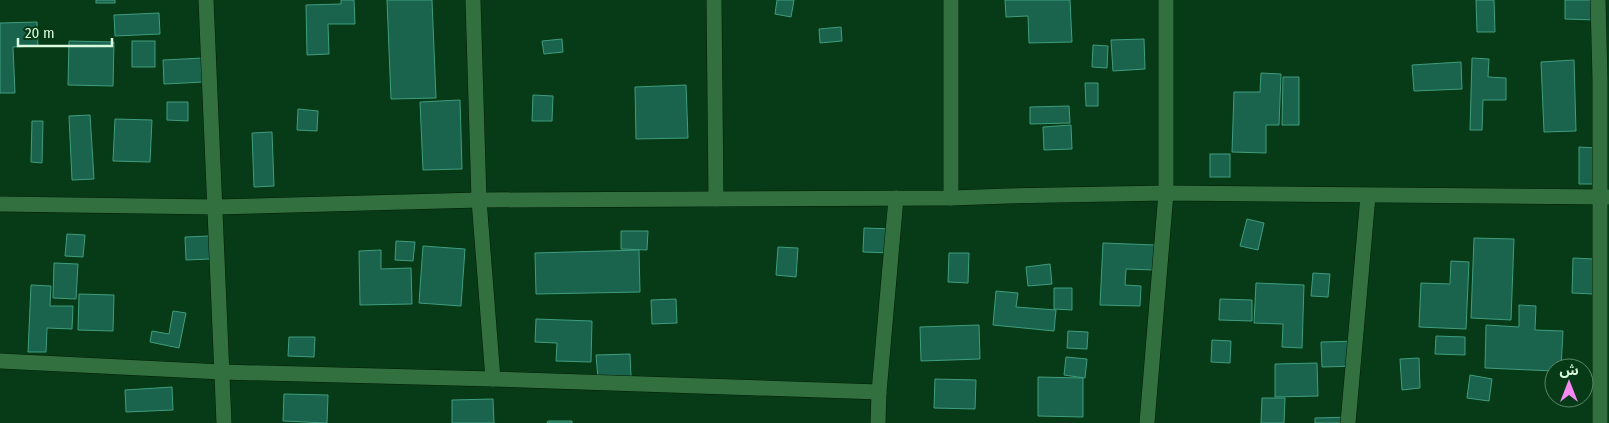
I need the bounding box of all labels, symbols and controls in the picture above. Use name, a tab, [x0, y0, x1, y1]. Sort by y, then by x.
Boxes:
scale bar	[18, 15, 111, 47]
text: 20 m	[25, 24, 55, 42]
north arrow	[1544, 358, 1594, 408]
text: ش	[1559, 362, 1579, 379]

